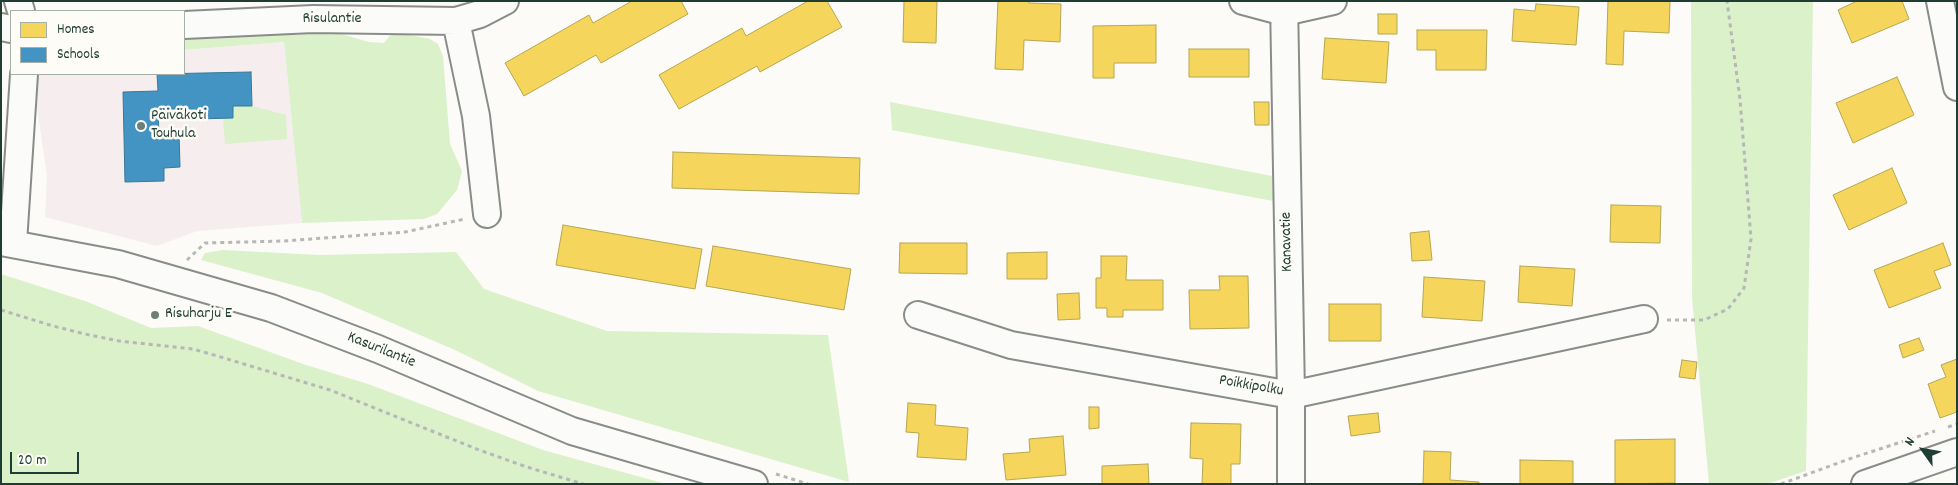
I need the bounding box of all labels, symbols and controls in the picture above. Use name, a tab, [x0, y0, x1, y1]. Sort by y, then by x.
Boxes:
legend	[10, 10, 185, 75]
street label: Risulantie	[303, 10, 361, 30]
text: Homes	[57, 19, 95, 41]
text: Schools	[57, 44, 100, 66]
place label: Päiväkoti Touhula	[151, 107, 206, 145]
marker: Päiväkoti Touhula	[135, 120, 147, 132]
street label: Kanavatie	[1278, 212, 1298, 272]
place label: Risuharju E	[165, 305, 232, 325]
marker: Risuharju E	[149, 309, 161, 321]
street label: Kasurilantie	[344, 329, 418, 373]
street label: Poikkipolku	[1217, 372, 1285, 402]
north arrow	[1898, 425, 1948, 475]
text: N	[1900, 434, 1921, 450]
scale bar	[12, 442, 81, 474]
text: 20 m	[18, 450, 46, 472]

